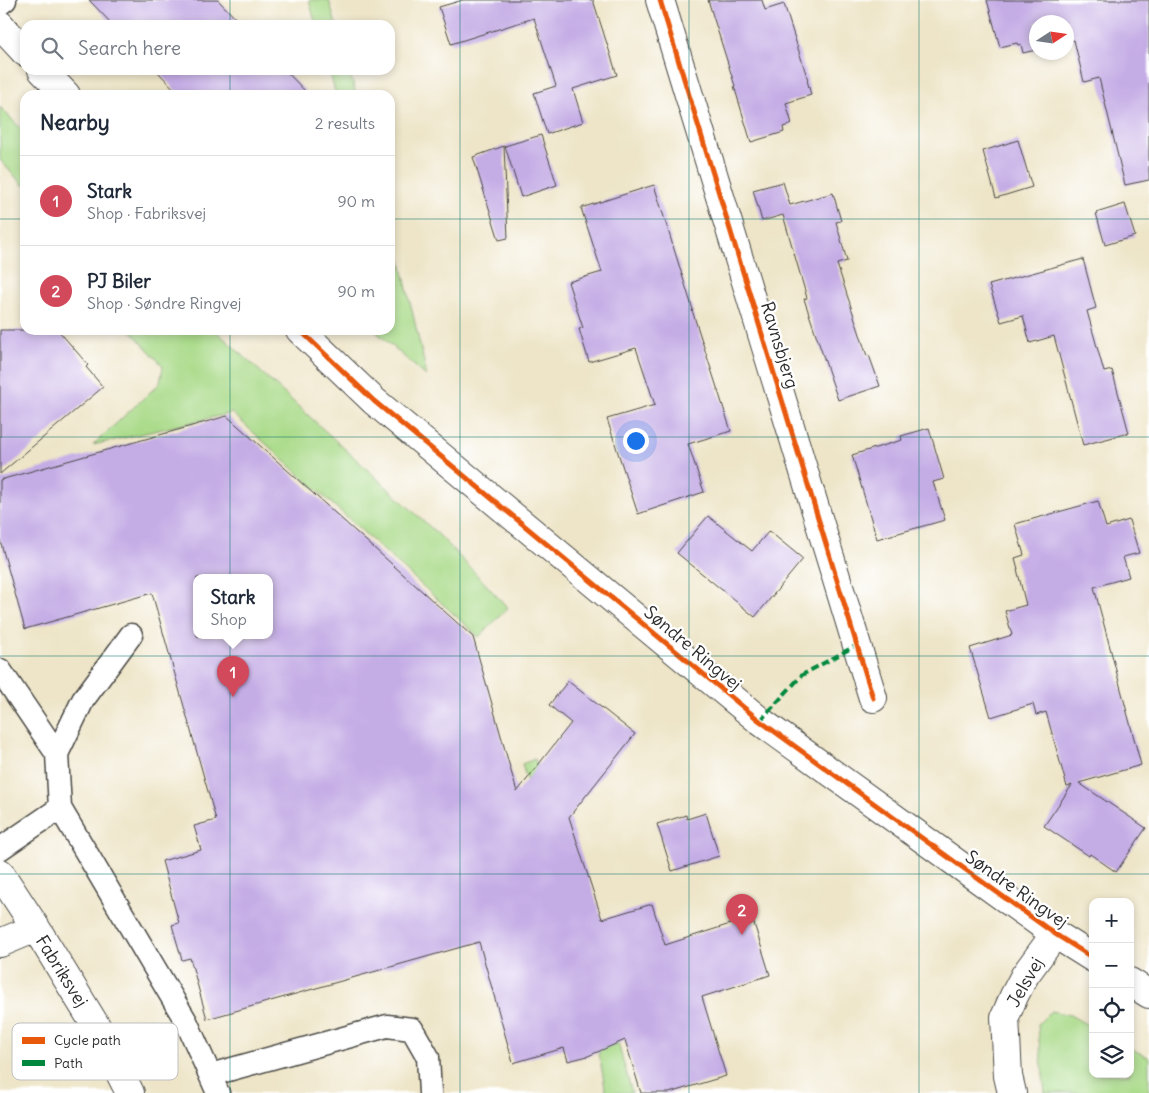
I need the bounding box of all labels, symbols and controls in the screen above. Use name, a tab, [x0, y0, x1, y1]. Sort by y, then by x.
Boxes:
north arrow	[1029, 15, 1074, 60]
search box	[20, 20, 395, 75]
icon: search	[38, 34, 66, 62]
text: Search here	[78, 36, 181, 60]
text: Nearby	[40, 109, 110, 136]
text: 2 results	[315, 113, 375, 133]
text: Stark	[87, 179, 132, 203]
text: 1	[53, 191, 59, 211]
text: 90 m	[337, 191, 375, 211]
text: Shop · Fabriksvej	[87, 203, 206, 223]
text: PJ Biler	[87, 269, 151, 293]
text: 2	[52, 281, 60, 301]
text: 90 m	[337, 281, 375, 301]
text: Shop · Søndre Ringvej	[87, 293, 241, 313]
street label: Ravnsbjerg	[756, 299, 804, 391]
your location	[623, 428, 649, 454]
popup	[193, 574, 273, 639]
text: Stark	[211, 585, 255, 609]
street label: Søndre Ringvej	[640, 601, 746, 695]
text: Shop	[211, 609, 247, 629]
pin: 1	[217, 656, 249, 697]
street label: Søndre Ringvej	[961, 845, 1073, 933]
pin: 2	[726, 894, 758, 935]
map controls	[1089, 898, 1134, 1078]
button: +	[1089, 898, 1134, 943]
street label: Fabriksvej	[31, 931, 93, 1011]
button: −	[1089, 943, 1134, 988]
street label: Jelsvej	[1002, 953, 1048, 1011]
button: locate	[1089, 988, 1134, 1033]
legend	[12, 1023, 178, 1080]
text: Cycle path	[54, 1031, 121, 1049]
button: layers	[1089, 1033, 1134, 1078]
text: Path	[54, 1054, 83, 1072]

